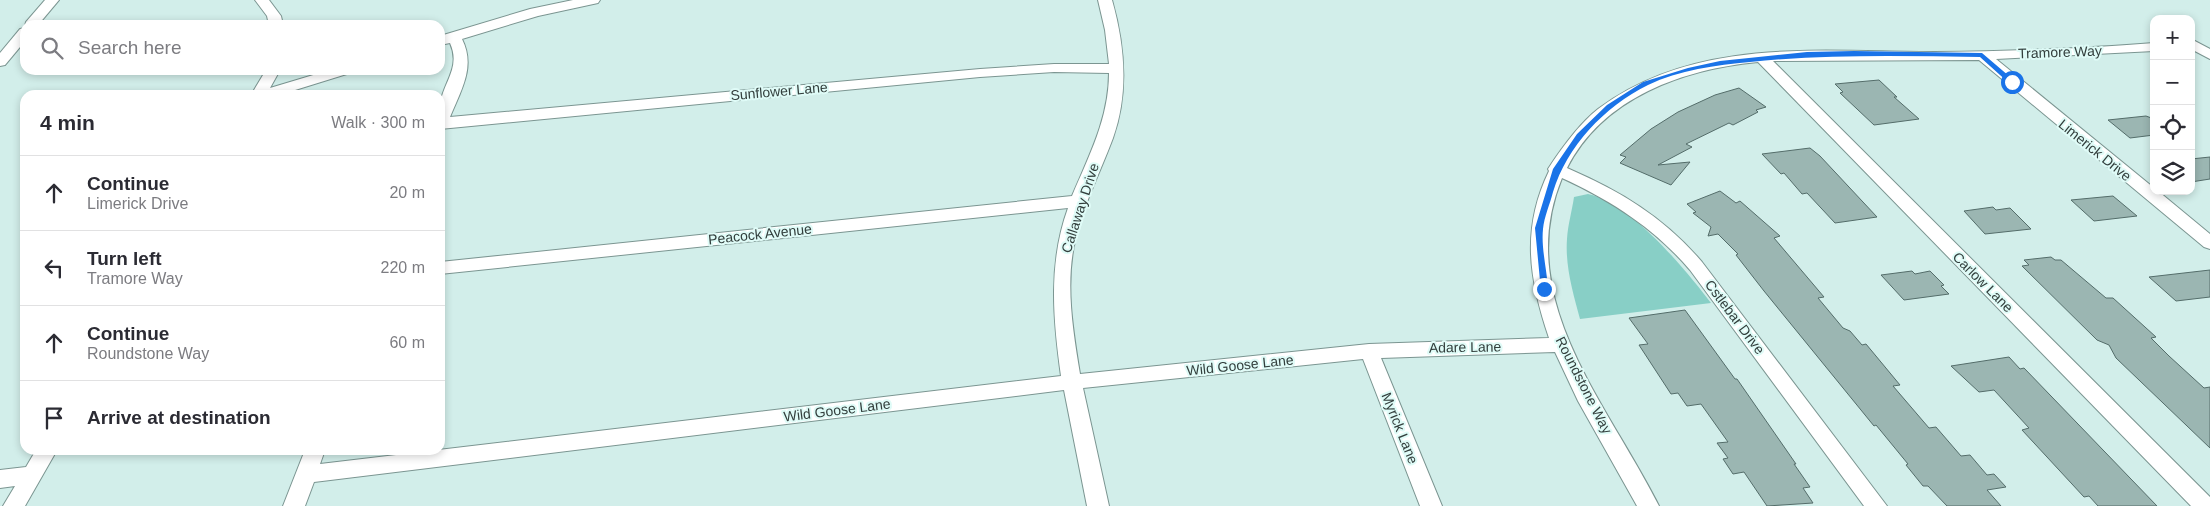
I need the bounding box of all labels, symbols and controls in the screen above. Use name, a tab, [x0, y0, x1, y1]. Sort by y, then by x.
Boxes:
map controls	[2150, 15, 2195, 195]
button: +	[2150, 15, 2195, 60]
search box	[20, 20, 445, 75]
icon: search	[38, 34, 66, 62]
text: Search here	[78, 37, 182, 58]
street label: Tramore Way	[2018, 43, 2102, 61]
button: −	[2150, 60, 2195, 105]
route start	[2001, 71, 2024, 94]
street label: Sunflower Lane	[730, 79, 828, 103]
button: locate	[2150, 105, 2195, 150]
text: 4 min	[40, 111, 95, 134]
text: Walk · 300 m	[331, 114, 425, 131]
street label: Limerick Drive	[2056, 116, 2135, 184]
button: layers	[2150, 150, 2195, 195]
street label: Callaway Drive	[1058, 161, 1102, 255]
text: Continue	[87, 173, 169, 194]
icon: ahead	[40, 179, 68, 207]
text: 20 m	[389, 184, 425, 201]
text: Limerick Drive	[87, 195, 188, 212]
street label: Peacock Avenue	[707, 221, 813, 247]
text: Turn left	[87, 248, 162, 269]
street label: Carlow Lane	[1950, 249, 2017, 316]
icon: left	[40, 254, 68, 282]
text: 220 m	[381, 259, 425, 276]
text: Tramore Way	[87, 270, 183, 287]
street label: Cstlebar Drive	[1702, 277, 1768, 357]
route end	[1533, 278, 1556, 301]
text: Continue	[87, 323, 169, 344]
icon: ahead	[40, 329, 68, 357]
text: 60 m	[389, 334, 425, 351]
street label: Roundstone Way	[1553, 334, 1615, 436]
street label: Adare Lane	[1429, 338, 1502, 356]
text: Roundstone Way	[87, 345, 209, 362]
street label: Wild Goose Lane	[1186, 351, 1294, 379]
street label: Myrick Lane	[1378, 390, 1422, 466]
street label: Wild Goose Lane	[783, 395, 891, 424]
icon: arrive	[40, 404, 68, 432]
text: Arrive at destination	[87, 407, 271, 428]

